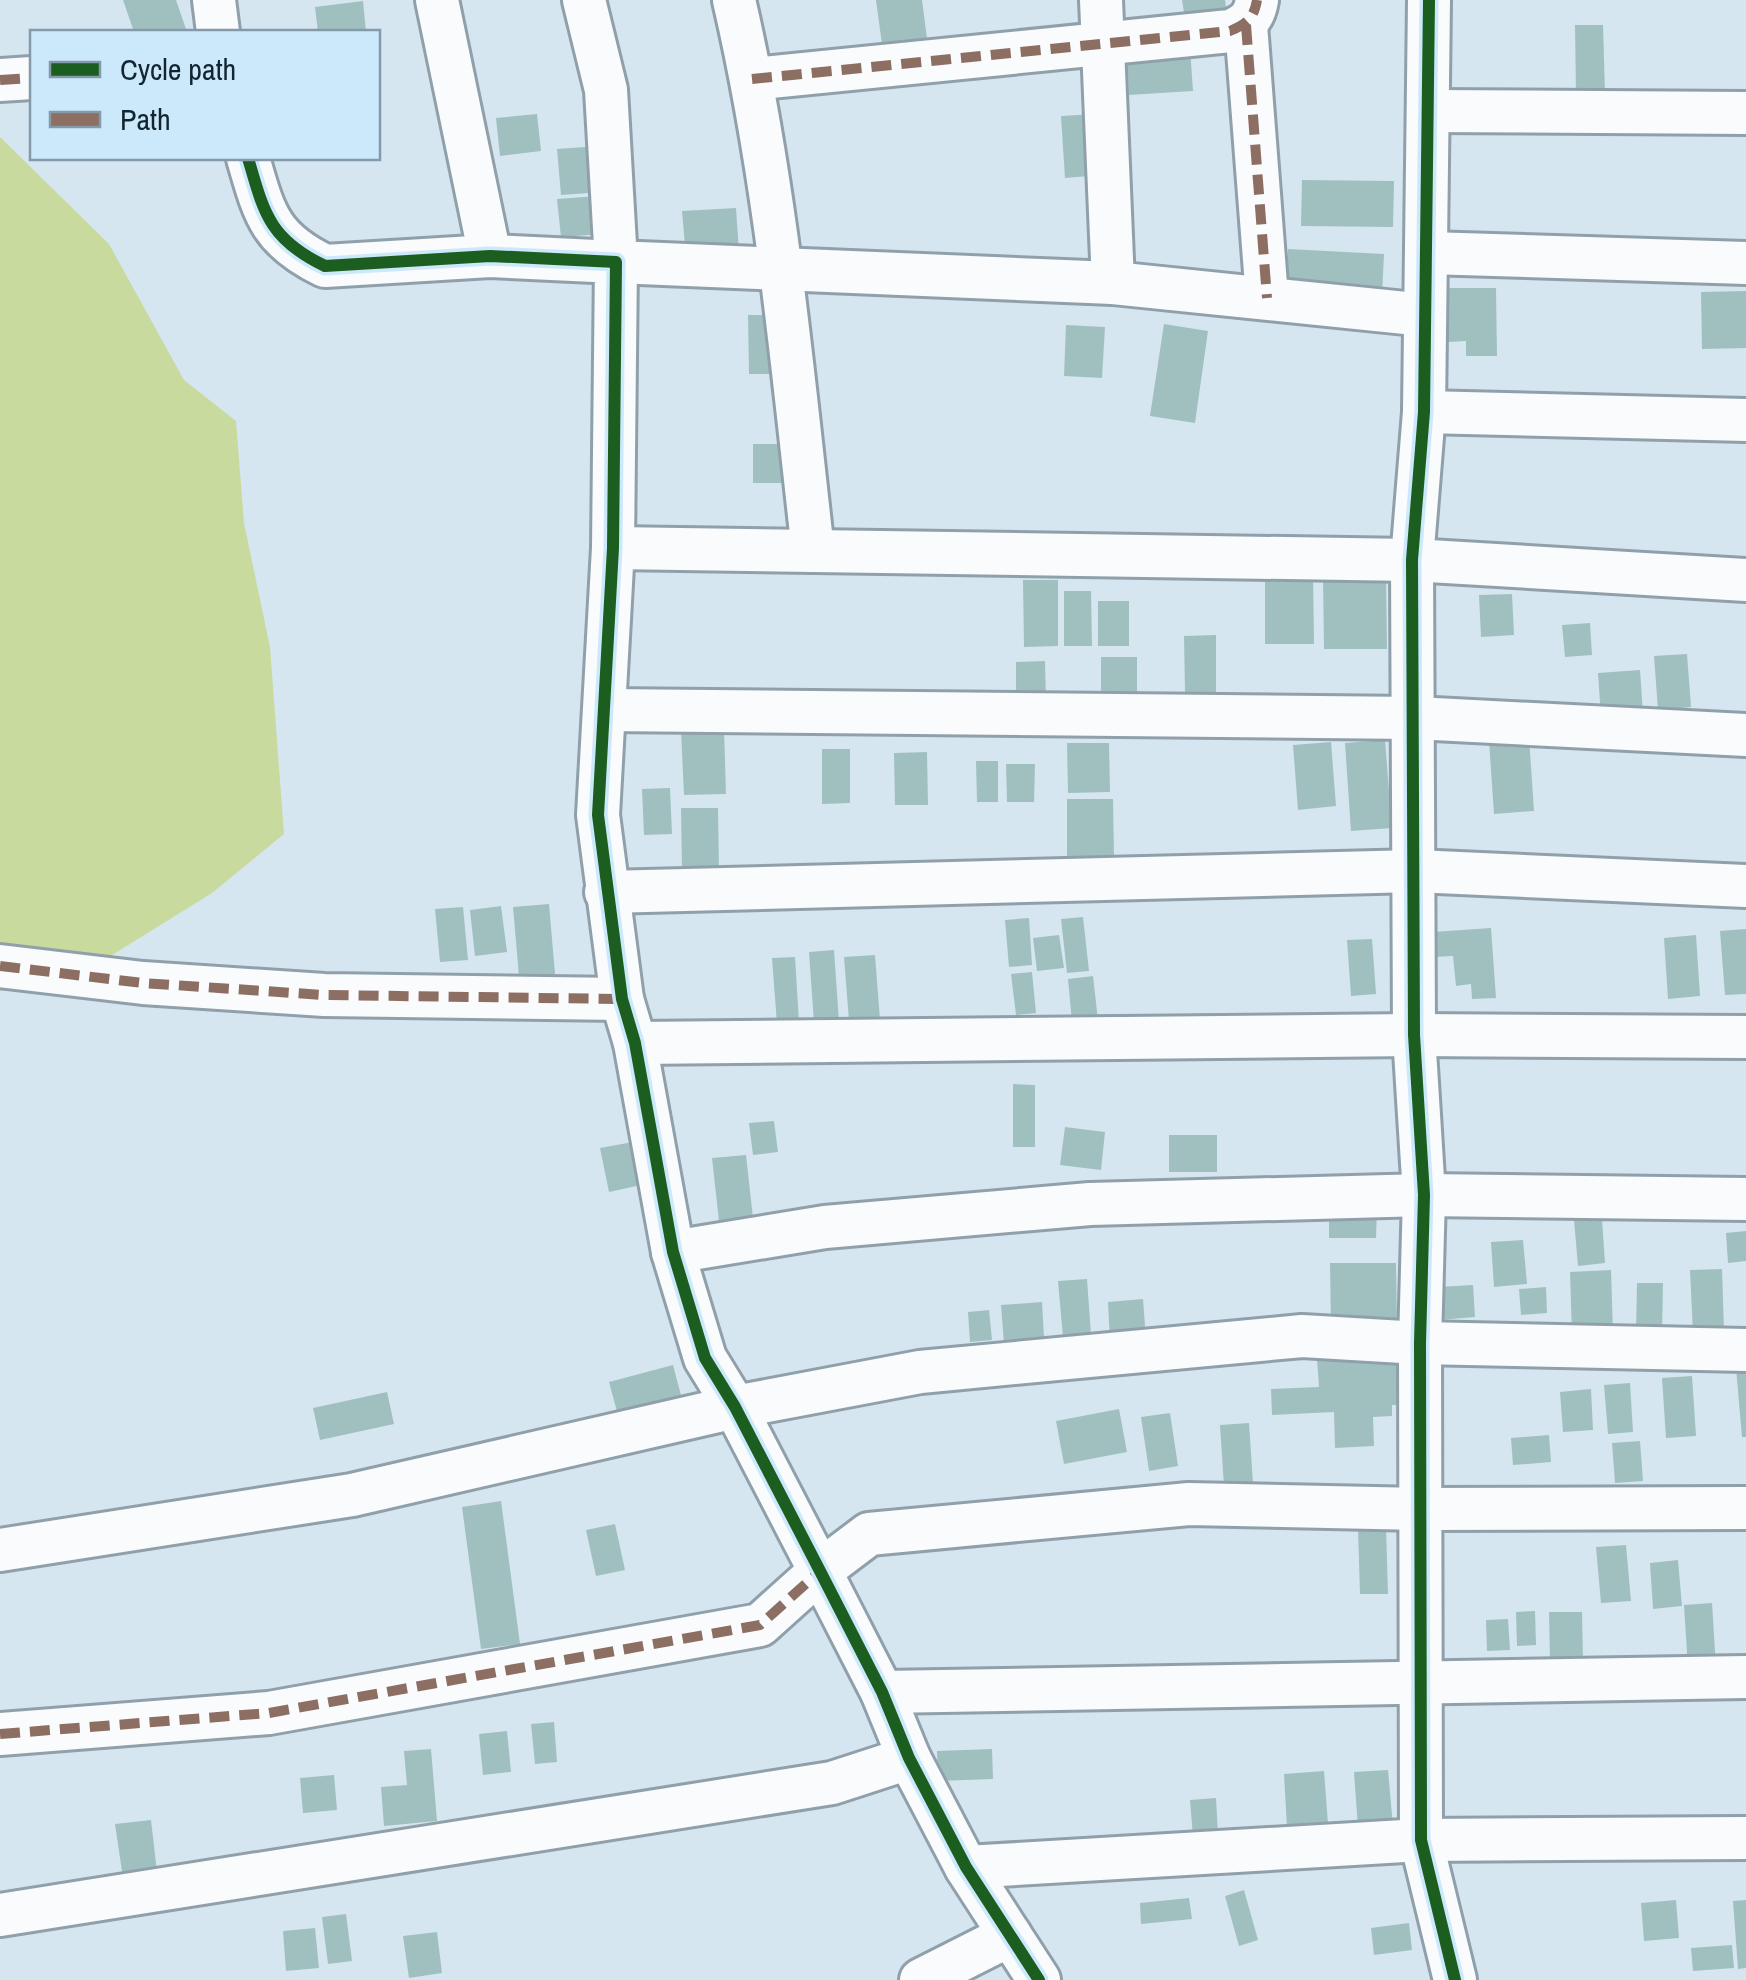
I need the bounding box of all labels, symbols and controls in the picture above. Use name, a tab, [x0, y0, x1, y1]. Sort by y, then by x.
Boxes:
legend	[30, 30, 380, 160]
text: Cycle path	[120, 49, 236, 89]
text: Path	[120, 99, 171, 139]

